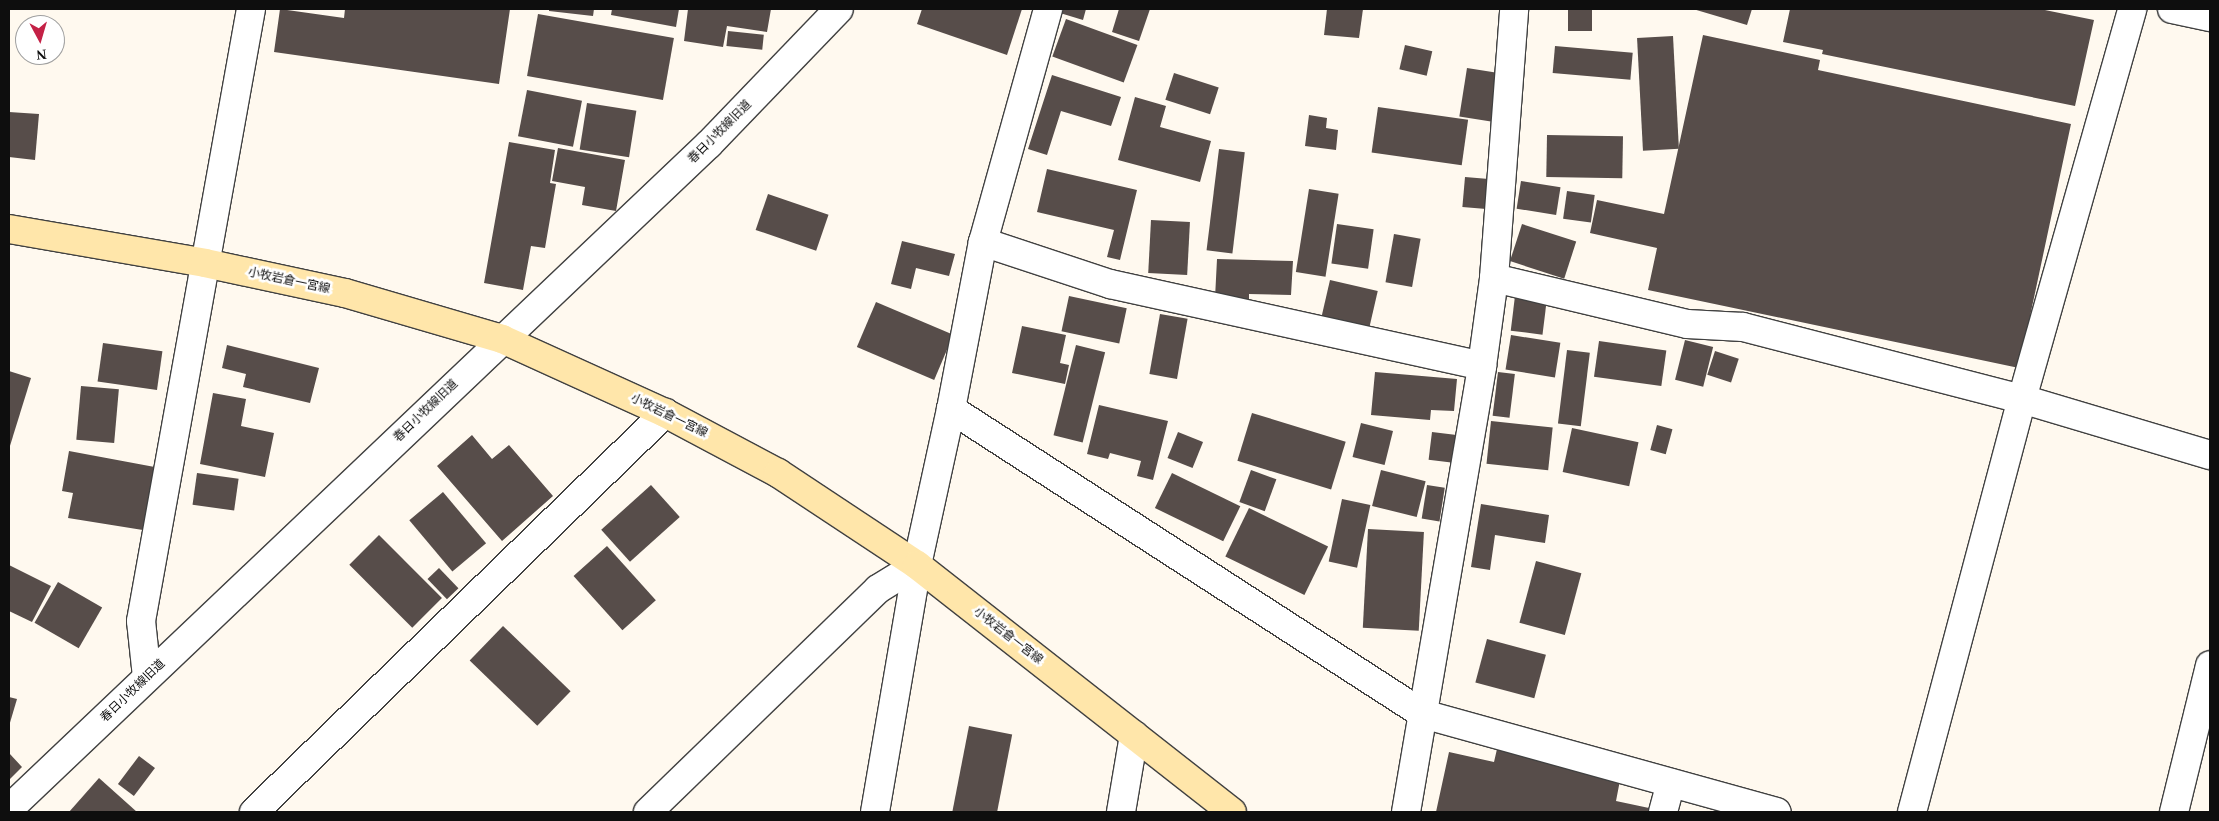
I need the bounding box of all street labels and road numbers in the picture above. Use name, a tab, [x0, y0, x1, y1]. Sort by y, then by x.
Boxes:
street label: 春日小牧線旧道	[685, 97, 755, 167]
street label: 小牧岩倉一宮線	[246, 265, 332, 297]
street label: 春日小牧線旧道	[391, 377, 461, 445]
street label: 小牧岩倉一宮線	[628, 391, 710, 441]
street label: 小牧岩倉一宮線	[970, 604, 1046, 668]
street label: 春日小牧線旧道	[98, 657, 168, 725]

